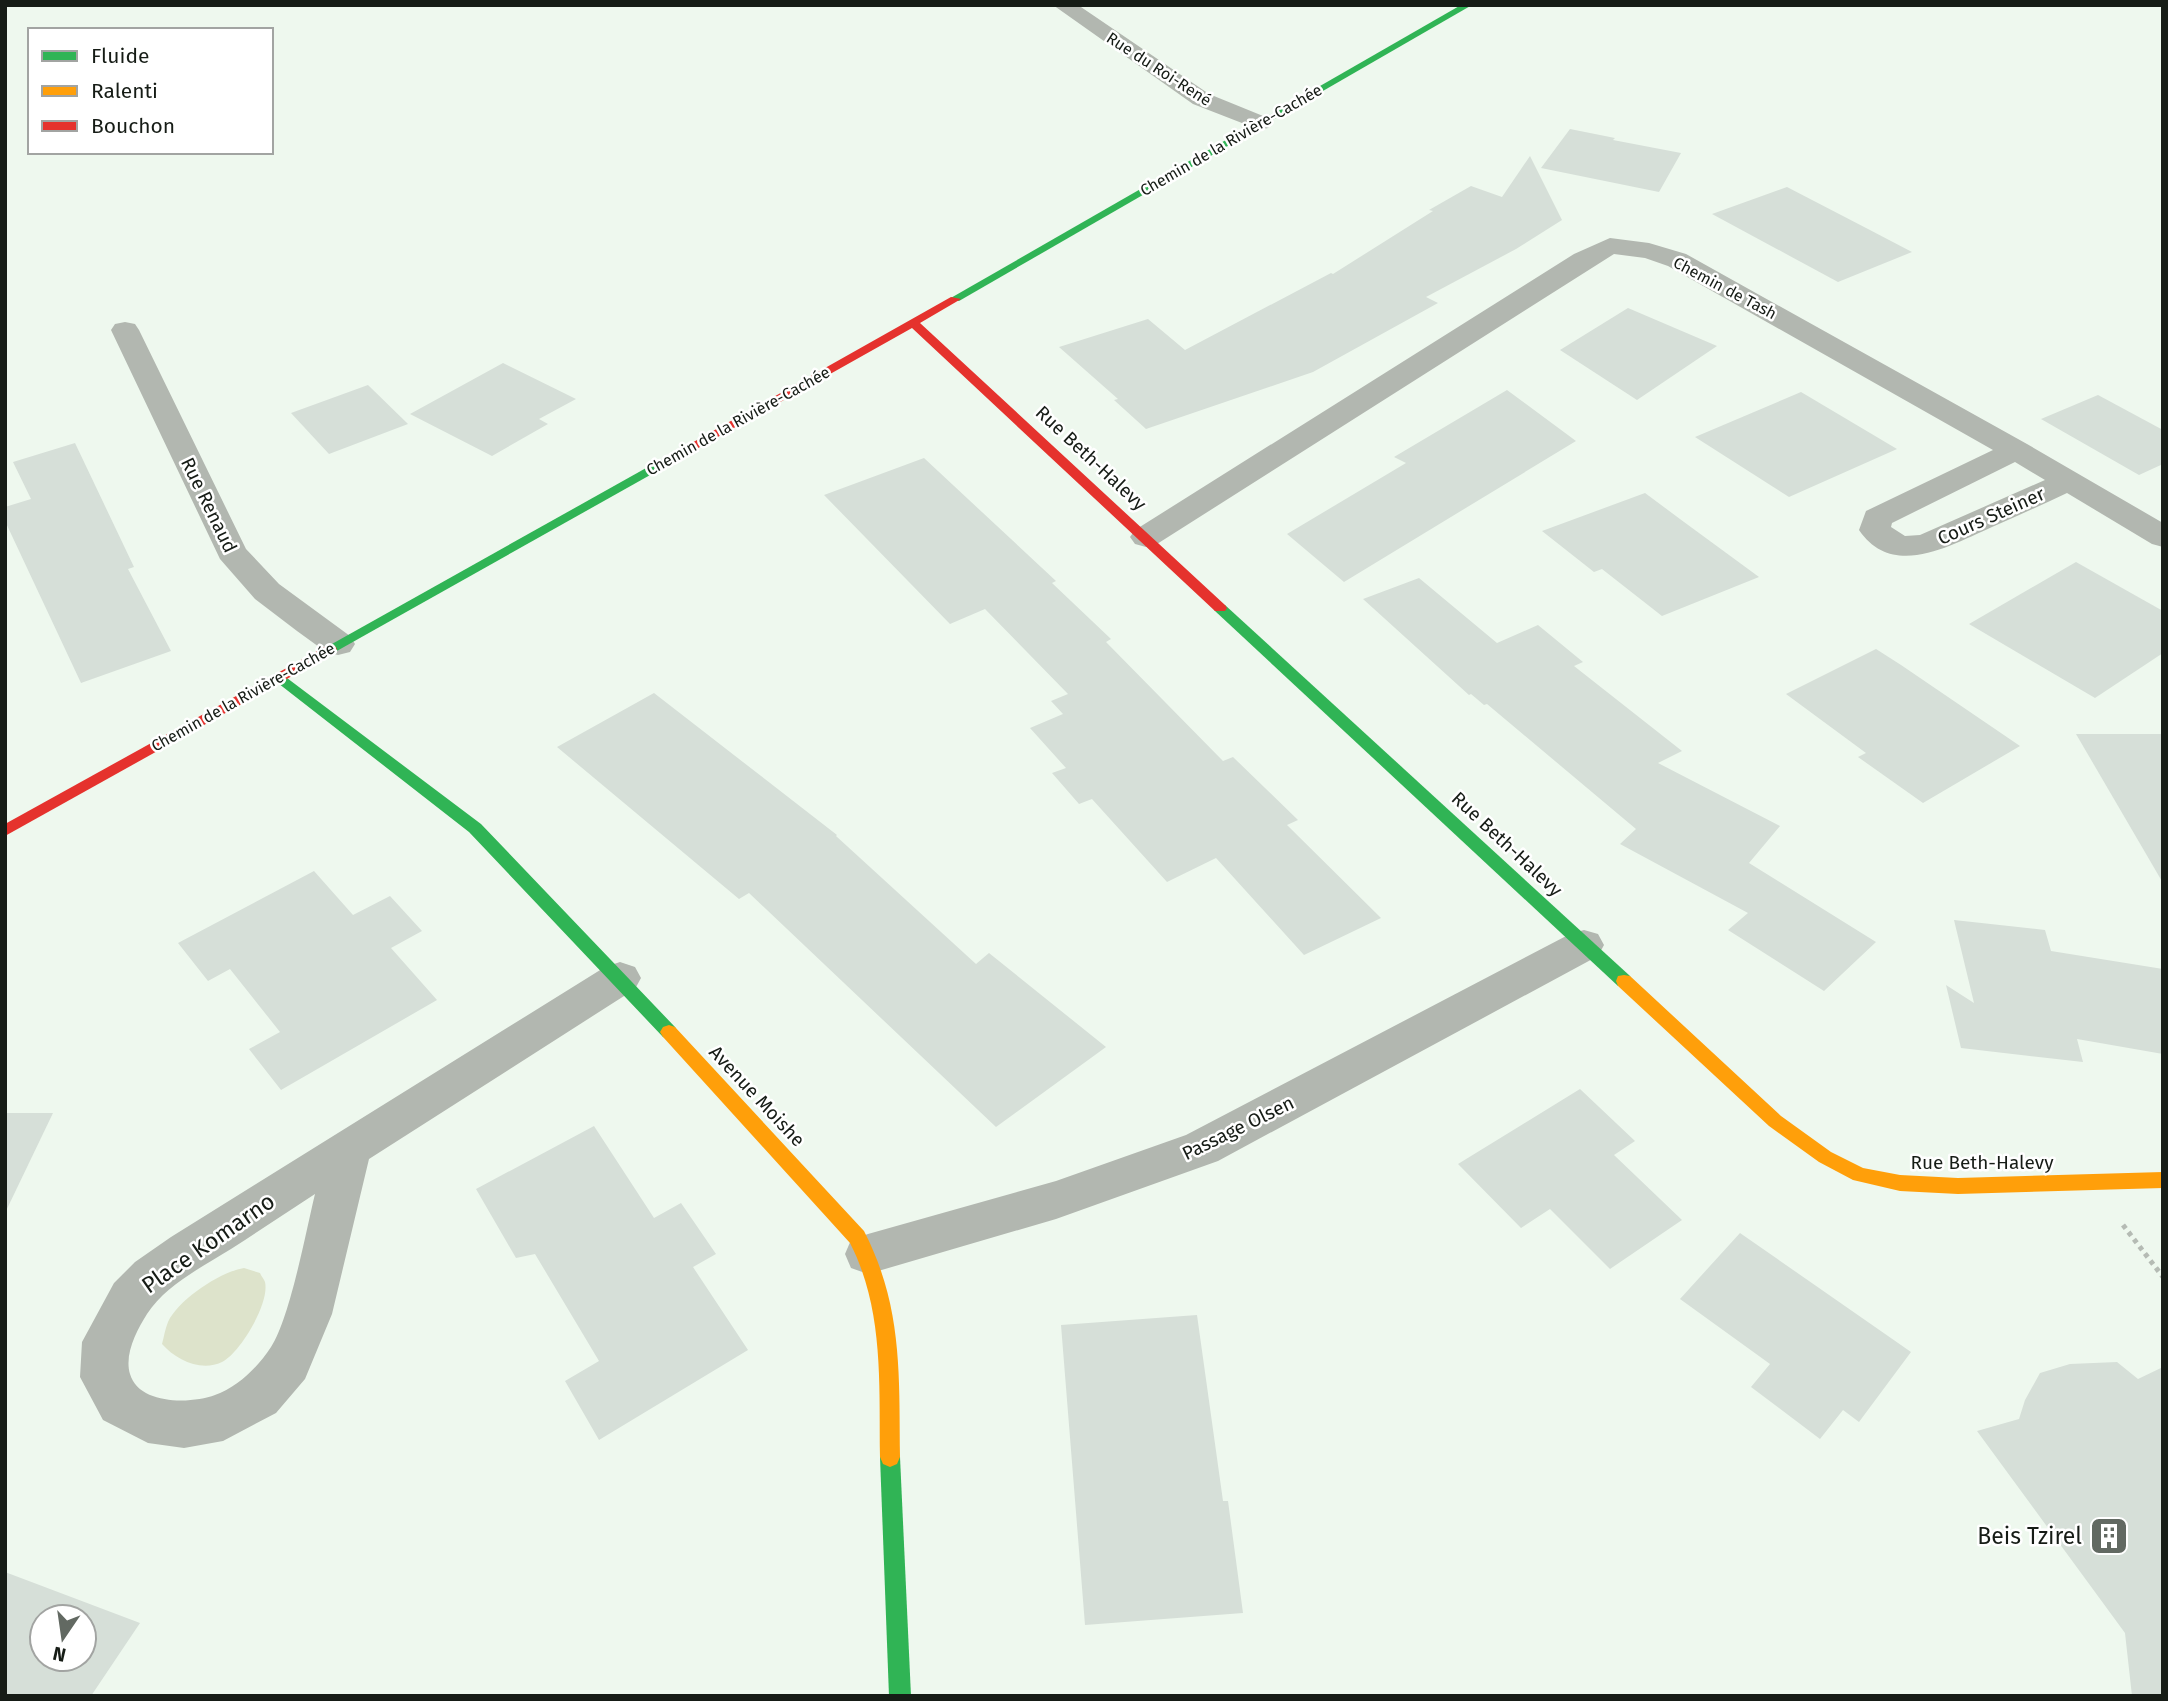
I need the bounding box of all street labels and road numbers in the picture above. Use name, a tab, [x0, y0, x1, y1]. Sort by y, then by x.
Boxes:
street label: Rue du Roi-René	[1103, 28, 1215, 110]
street label: Chemin de la Rivière-Cachée	[1137, 80, 1325, 200]
street label: Chemin de Tash	[1670, 253, 1780, 323]
street label: Chemin de la Rivière-Cachée	[643, 363, 833, 479]
street label: Rue Beth-Halevy	[1031, 401, 1152, 516]
street label: Rue Renaud	[176, 453, 242, 557]
street label: Cours Steiner	[1934, 482, 2049, 550]
street label: Chemin de la Rivière-Cachée	[148, 639, 338, 755]
street label: Rue Beth-Halevy	[1447, 787, 1568, 902]
street label: Avenue Moishe	[704, 1041, 810, 1151]
street label: Passage Olsen	[1178, 1091, 1298, 1165]
street label: Rue Beth-Halevy	[1910, 1151, 2054, 1174]
street label: Place Komarno	[136, 1187, 280, 1299]

